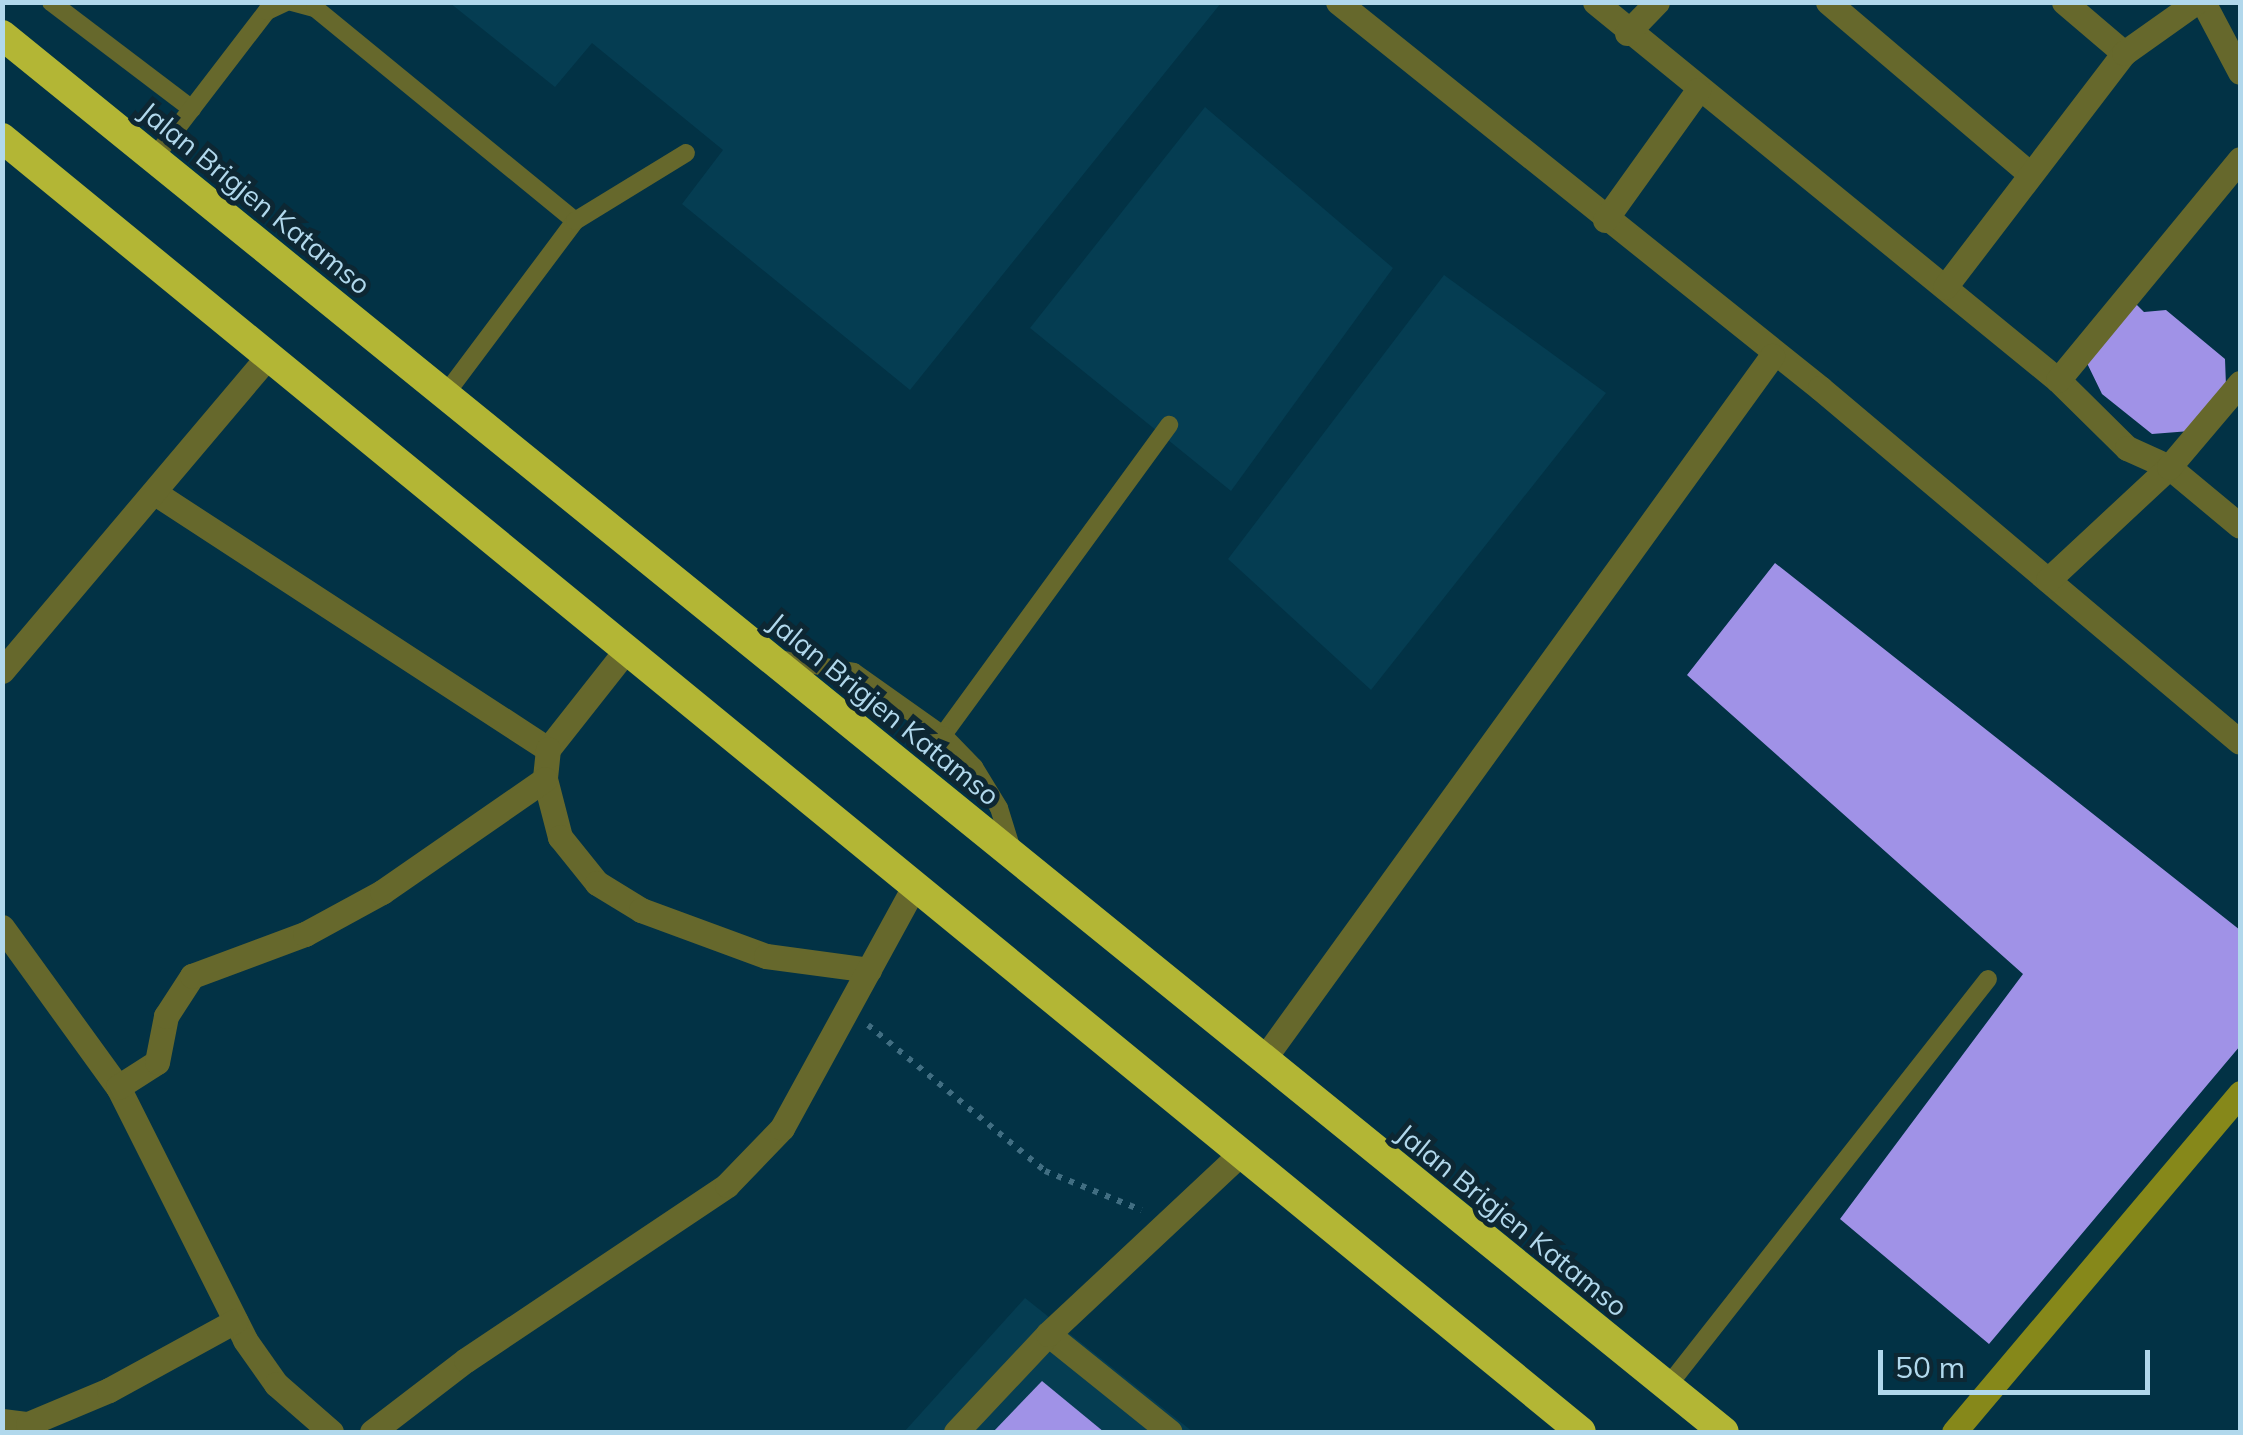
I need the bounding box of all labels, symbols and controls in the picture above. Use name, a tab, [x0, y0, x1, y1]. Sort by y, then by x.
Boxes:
street label: Jalan Brigjen Katamso	[133, 95, 377, 301]
street label: Jalan Brigjen Katamso	[762, 606, 1006, 812]
street label: Jalan Brigjen Katamso	[1390, 1117, 1634, 1323]
scale bar	[1883, 1330, 2156, 1392]
text: 50 m	[1895, 1348, 1965, 1386]

